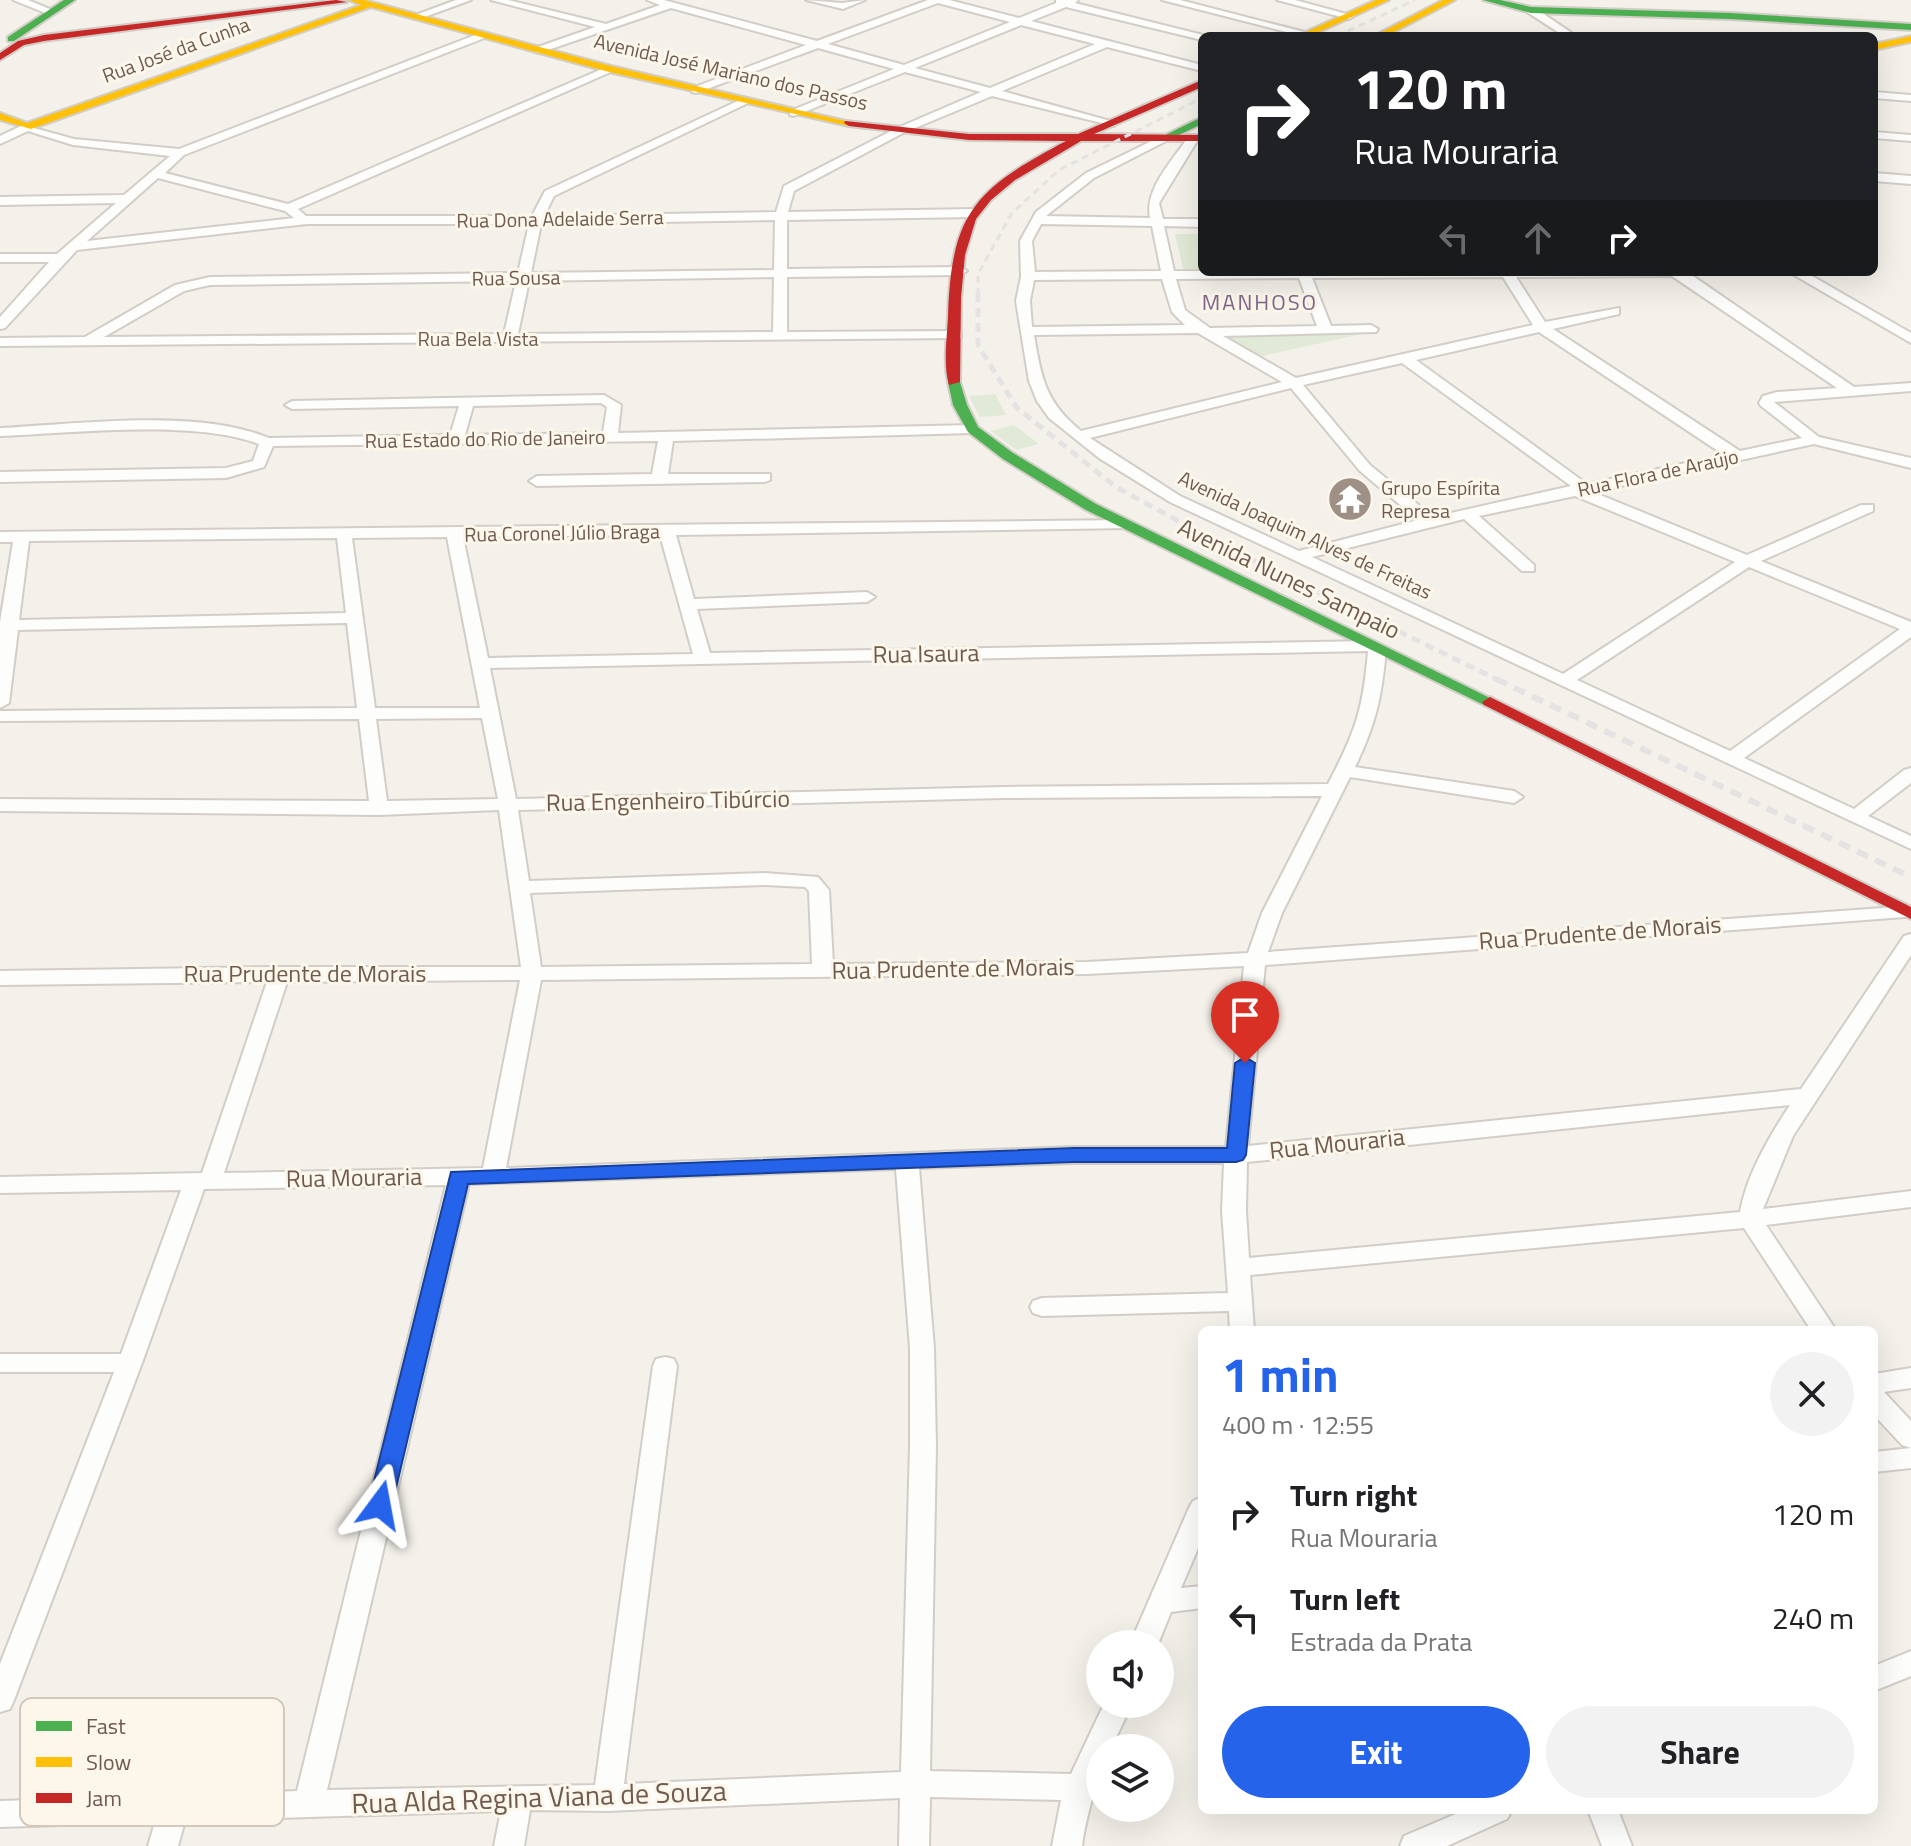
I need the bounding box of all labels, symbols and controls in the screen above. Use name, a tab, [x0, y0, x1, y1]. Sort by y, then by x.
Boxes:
street label: Rua José da Cunha	[98, 8, 254, 91]
street label: Avenida José Mariano dos Passos	[591, 25, 871, 118]
text: 120 m	[1354, 46, 1507, 131]
icon: right	[1222, 64, 1326, 168]
text: Rua Mouraria	[1354, 123, 1558, 178]
street label: Rua Dona Adelaide Serra	[456, 201, 664, 236]
icon: left	[1432, 216, 1476, 260]
icon: ahead	[1516, 216, 1560, 260]
icon: right	[1600, 216, 1644, 260]
street label: Rua Sousa	[471, 261, 561, 294]
district label: MANHOSO	[1202, 285, 1318, 319]
street label: Rua Bela Vista	[417, 323, 539, 354]
street label: Rua Estado do Rio de Janeiro	[364, 421, 606, 456]
street label: Rua Flora de Araújo	[1575, 440, 1741, 505]
street label: Avenida Joaquim Alves de Freitas	[1173, 462, 1437, 607]
place label: Grupo Espírita Represa	[1381, 472, 1500, 526]
temple icon: Grupo Espírita Represa	[1326, 475, 1374, 523]
street label: Avenida Nunes Sampaio	[1172, 509, 1407, 648]
street label: Rua Coronel Júlio Braga	[464, 515, 660, 550]
street label: Rua Isaura	[872, 634, 980, 672]
street label: Rua Engenheiro Tibúrcio	[546, 780, 790, 820]
street label: Rua Prudente de Morais	[1477, 906, 1722, 958]
street label: Rua Prudente de Morais	[831, 948, 1075, 988]
street label: Rua Prudente de Morais	[183, 955, 427, 991]
pin	[1211, 981, 1279, 1063]
icon: arrive	[1223, 993, 1267, 1037]
street label: Rua Mouraria	[1267, 1118, 1406, 1168]
street label: Rua Mouraria	[286, 1158, 422, 1196]
text: 1 min	[1222, 1338, 1339, 1411]
button: close	[1770, 1352, 1854, 1436]
text: 400 m · 12:55	[1222, 1405, 1374, 1444]
position arrow	[338, 1463, 422, 1547]
text: Turn right	[1290, 1472, 1418, 1518]
text: 120 m	[1772, 1491, 1854, 1537]
icon: right	[1222, 1492, 1266, 1536]
text: Rua Mouraria	[1290, 1518, 1437, 1557]
text: Turn left	[1290, 1576, 1400, 1622]
text: 240 m	[1772, 1595, 1854, 1641]
icon: left	[1222, 1596, 1266, 1640]
text: Estrada da Prata	[1290, 1622, 1472, 1661]
map controls	[1086, 1630, 1174, 1822]
button: sound	[1086, 1630, 1174, 1718]
legend	[20, 1698, 284, 1826]
button: Exit	[1222, 1706, 1530, 1798]
button: Share	[1546, 1706, 1854, 1798]
text: Fast	[86, 1709, 126, 1743]
button: layers	[1086, 1734, 1174, 1822]
text: Slow	[86, 1745, 132, 1779]
street label: Rua Alda Regina Viana de Souza	[351, 1768, 727, 1825]
text: Jam	[86, 1781, 122, 1815]

